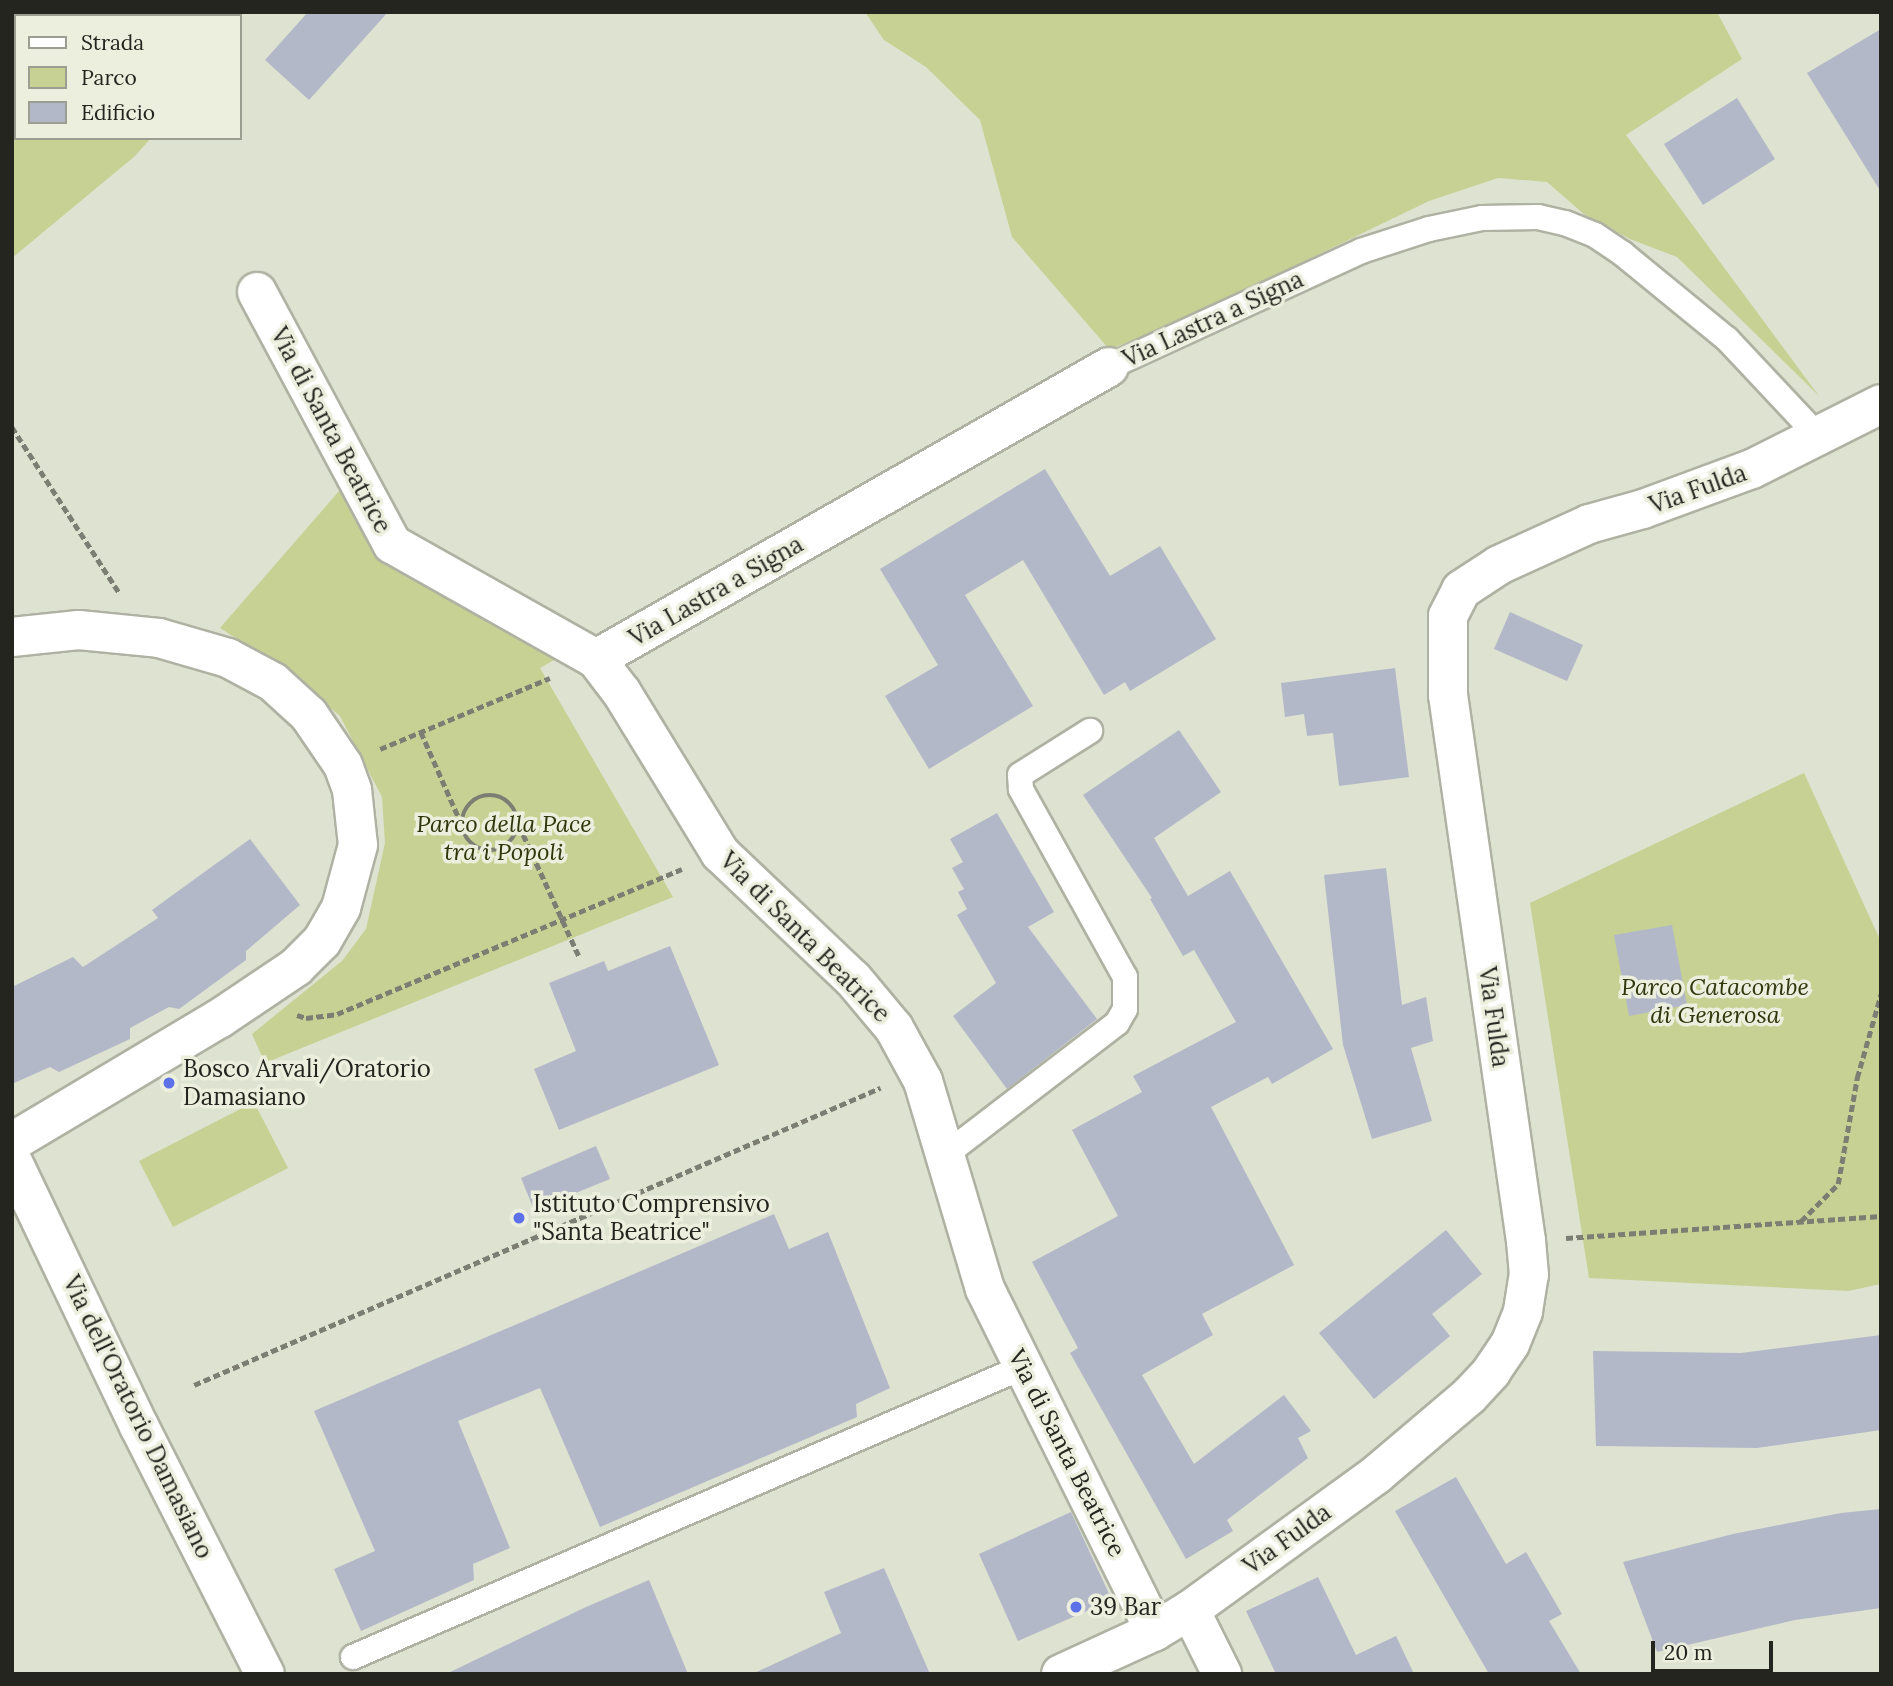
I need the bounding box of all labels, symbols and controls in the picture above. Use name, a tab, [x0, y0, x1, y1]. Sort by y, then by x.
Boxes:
legend	[14, 14, 242, 140]
text: Strada	[81, 29, 144, 56]
text: Parco	[81, 64, 137, 91]
text: Edificio	[81, 99, 155, 126]
street label: Via Lastra a Signa	[1118, 265, 1308, 373]
street label: Via di Santa Beatrice	[265, 322, 397, 538]
street label: Via Fulda	[1646, 458, 1750, 520]
street label: Via Lastra a Signa	[624, 530, 808, 652]
park label: Parco della Pace tra i Popoli	[416, 810, 592, 866]
street label: Via di Santa Beatrice	[714, 846, 896, 1028]
street label: Via Fulda	[1473, 965, 1515, 1069]
park label: Parco Catacombe di Generosa	[1621, 973, 1809, 1029]
place label: Bosco Arvali/Oratorio Damasiano	[183, 1055, 431, 1111]
marker: Bosco Arvali/Oratorio Damasiano	[161, 1075, 177, 1091]
place label: Istituto Comprensivo "Santa Beatrice"	[533, 1190, 770, 1246]
marker: Istituto Comprensivo "Santa Beatrice"	[511, 1210, 527, 1226]
street label: Via dell'Oratorio Damasiano	[57, 1271, 219, 1563]
street label: Via di Santa Beatrice	[1002, 1345, 1132, 1561]
street label: Via Fulda	[1238, 1498, 1336, 1580]
place label: 39 Bar	[1090, 1593, 1161, 1621]
marker: 39 Bar	[1068, 1599, 1084, 1615]
scale bar	[1655, 1626, 1778, 1670]
text: 20 m	[1664, 1639, 1713, 1666]

